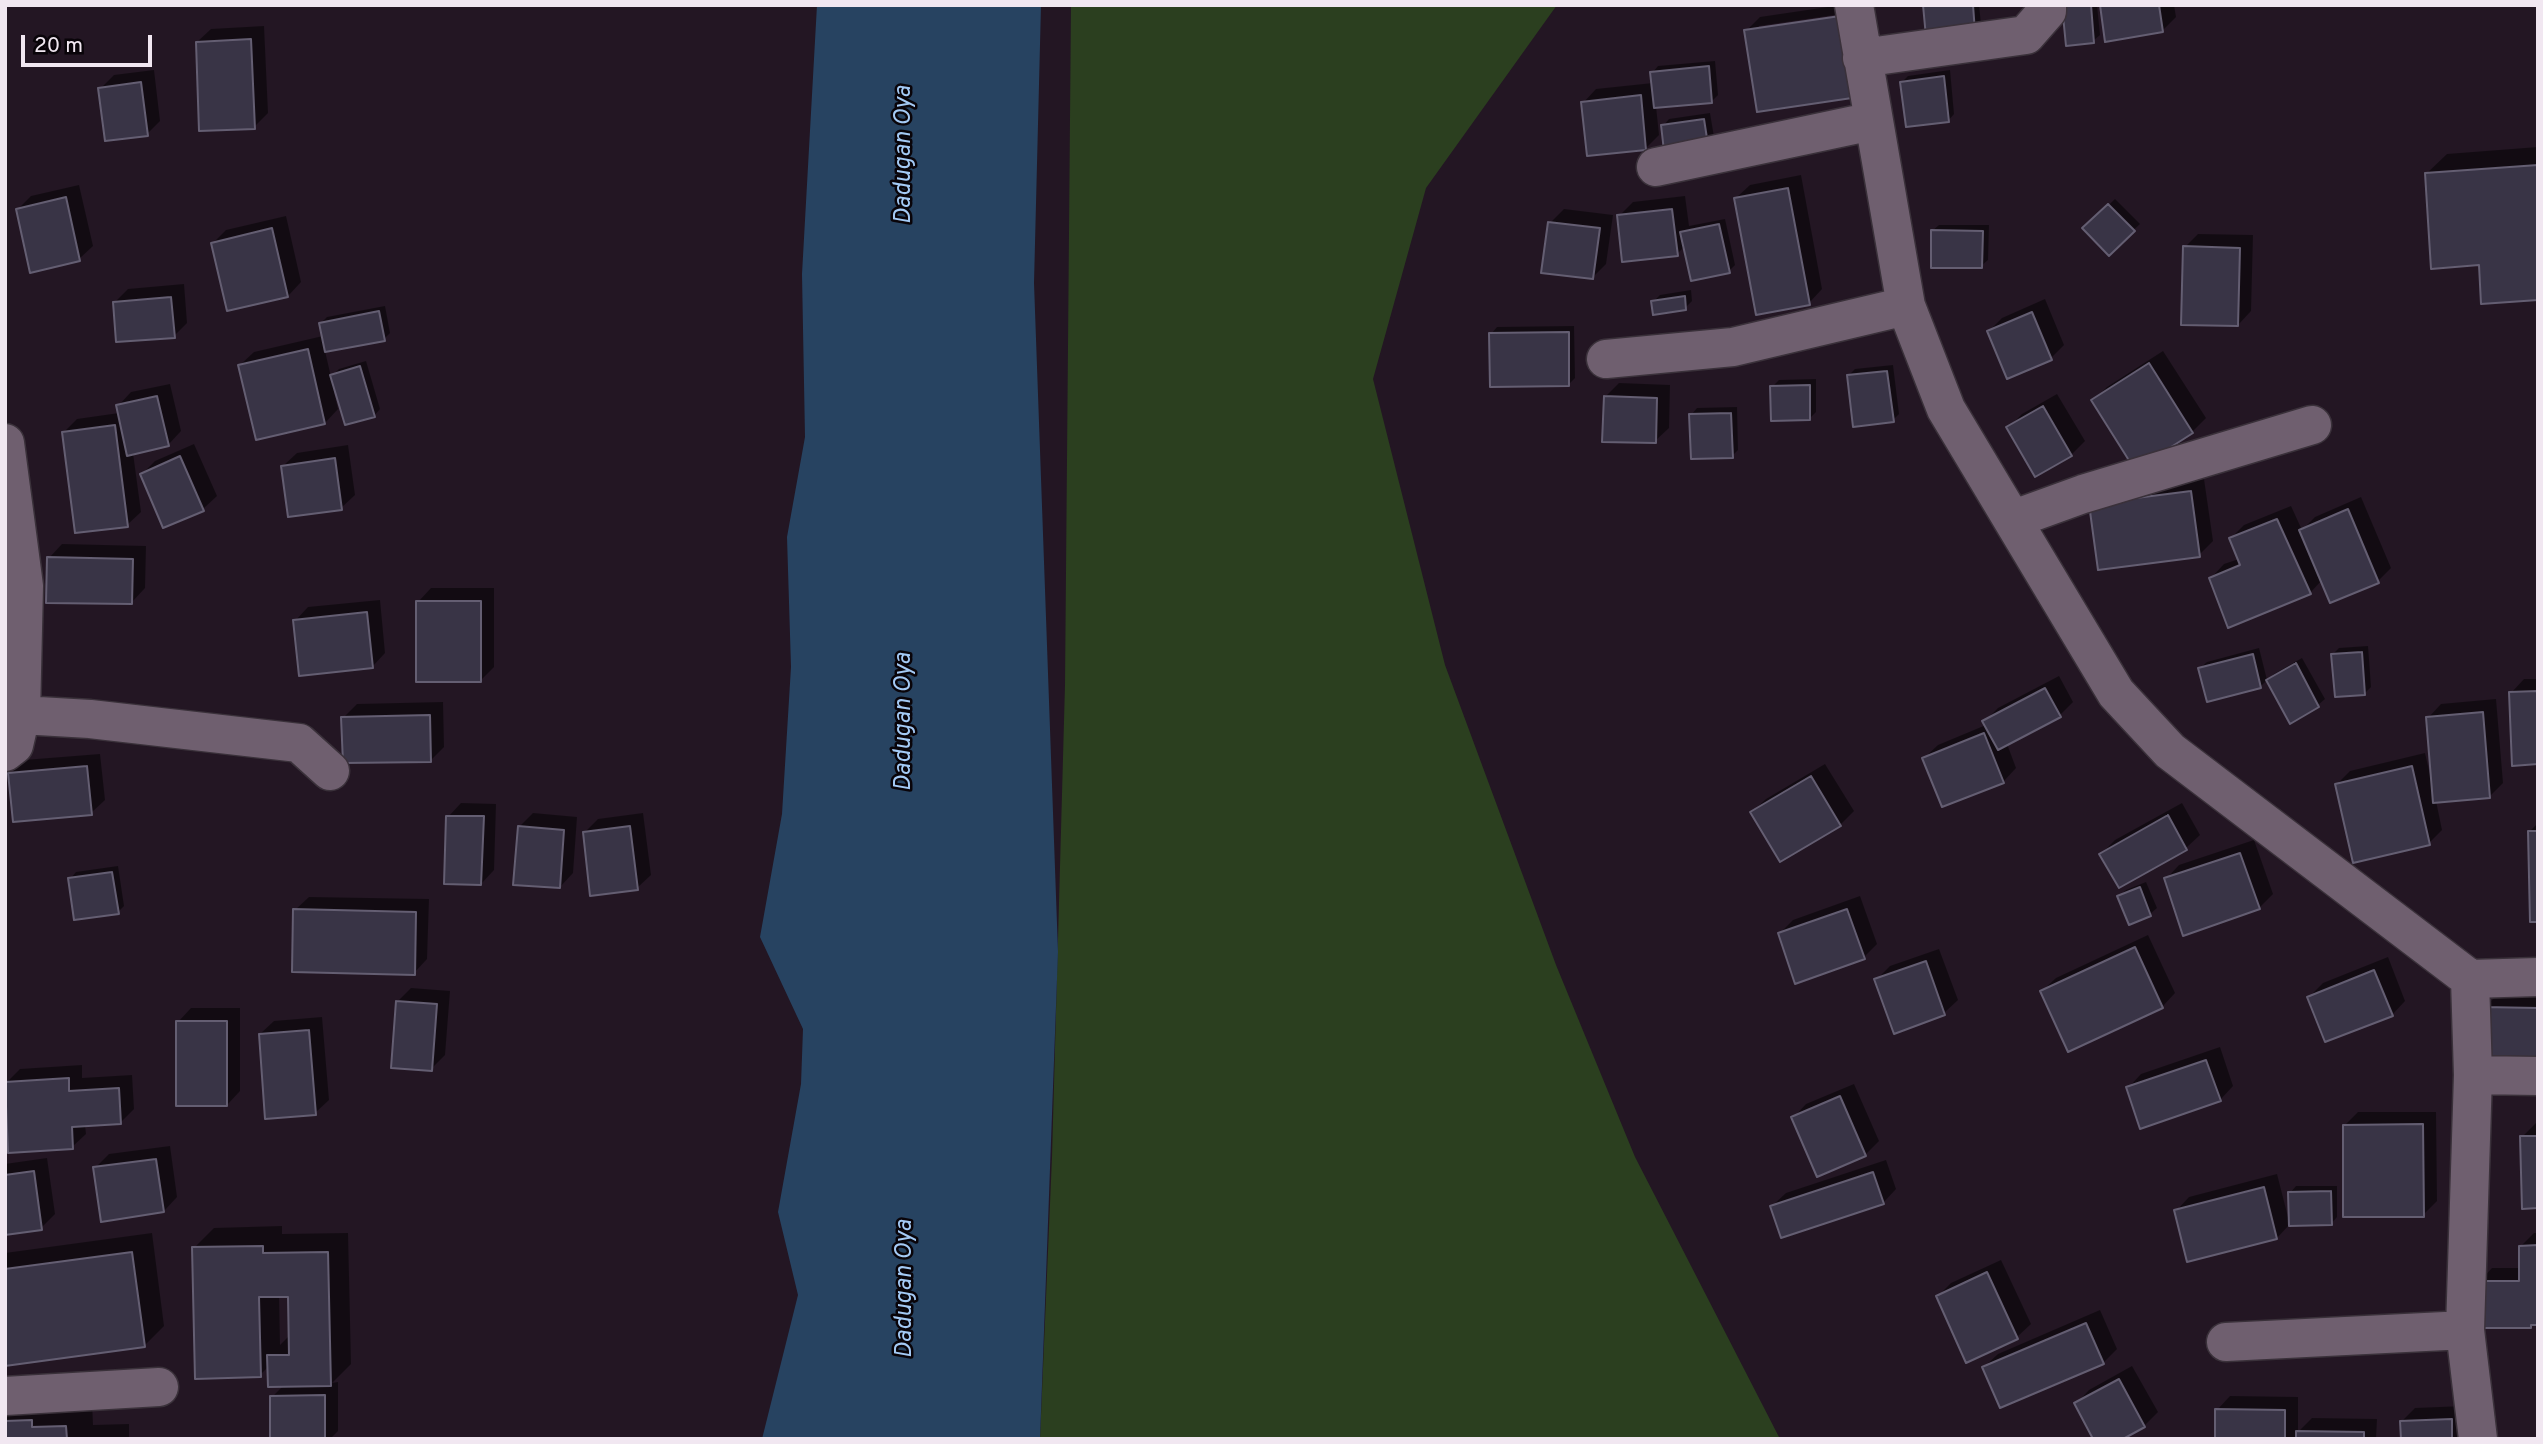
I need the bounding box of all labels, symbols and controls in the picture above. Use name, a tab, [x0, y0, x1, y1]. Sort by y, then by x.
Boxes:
scale bar	[24, 21, 156, 65]
text: 20 m	[34, 33, 83, 60]
water label: Dadugan Oya	[891, 86, 919, 224]
water label: Dadugan Oya	[891, 653, 919, 791]
water label: Dadugan Oya	[892, 1220, 920, 1358]

